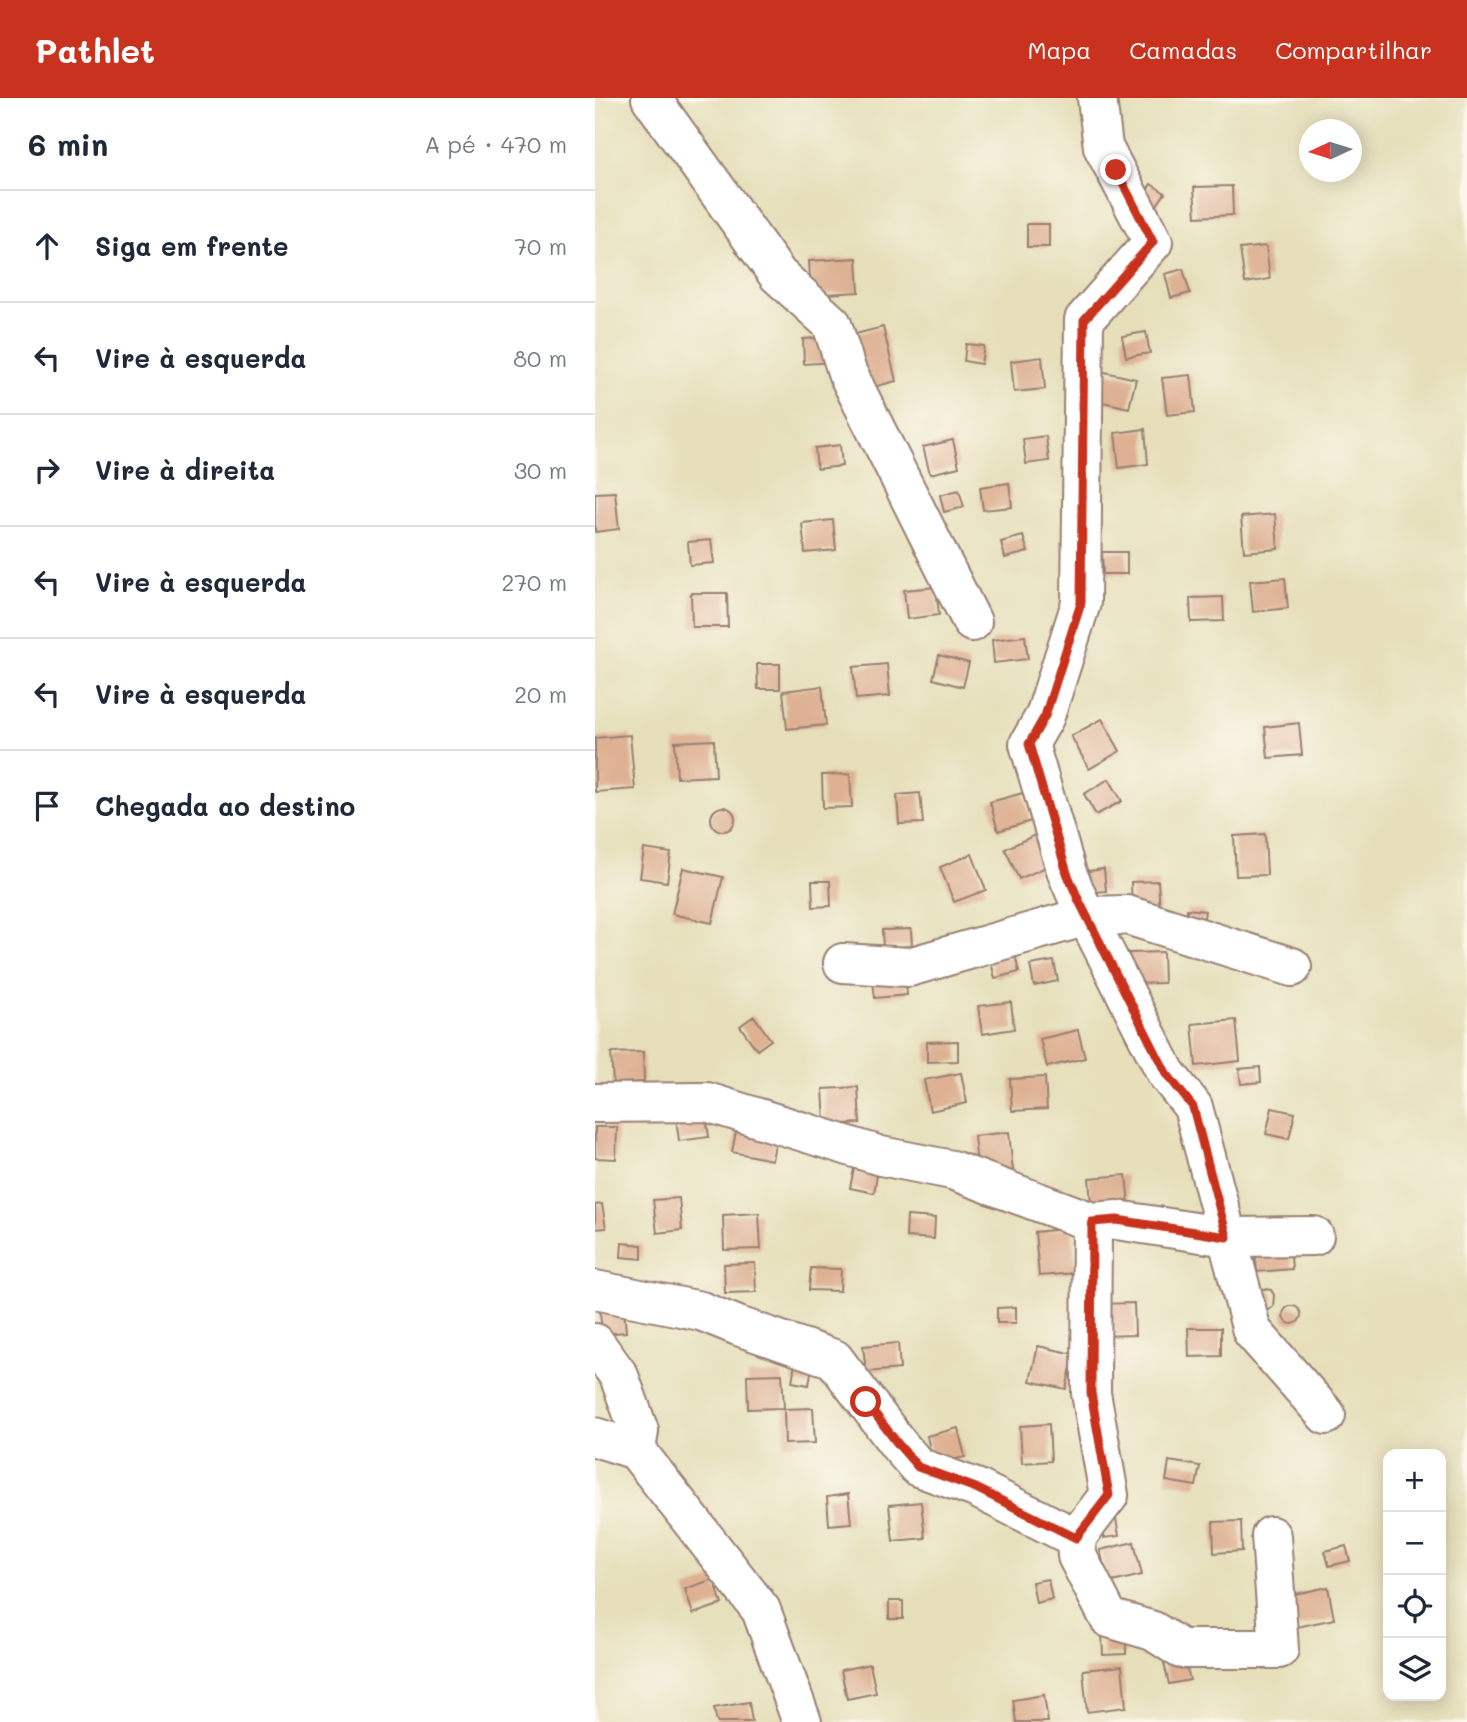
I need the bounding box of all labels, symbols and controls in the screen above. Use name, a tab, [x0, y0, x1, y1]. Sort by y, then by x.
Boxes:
text: Pathlet	[35, 28, 155, 71]
text: Mapa	[1027, 34, 1091, 65]
text: Camadas	[1129, 34, 1237, 65]
text: Compartilhar	[1275, 34, 1432, 65]
north arrow	[1299, 119, 1362, 182]
text: 6 min	[28, 124, 108, 164]
text: A pé · 470 m	[424, 129, 567, 159]
route end	[1100, 154, 1131, 185]
icon: ahead	[28, 227, 66, 265]
text: Siga em frente	[95, 229, 289, 263]
text: 70 m	[514, 231, 567, 261]
icon: left	[28, 339, 66, 377]
text: Vire à esquerda	[95, 341, 306, 375]
text: 80 m	[513, 343, 567, 373]
icon: right	[28, 451, 66, 489]
text: Vire à direita	[95, 453, 275, 487]
text: 30 m	[514, 455, 567, 485]
icon: left	[28, 563, 66, 601]
text: Vire à esquerda	[95, 565, 306, 599]
text: 270 m	[502, 567, 567, 597]
icon: left	[28, 675, 66, 713]
text: Vire à esquerda	[95, 677, 306, 711]
text: 20 m	[514, 679, 567, 709]
icon: arrive	[28, 787, 66, 825]
text: Chegada ao destino	[95, 789, 355, 823]
route start	[850, 1386, 881, 1417]
map controls	[1383, 1449, 1446, 1701]
button: +	[1383, 1449, 1446, 1512]
button: −	[1383, 1512, 1446, 1575]
button: locate	[1383, 1575, 1446, 1638]
button: layers	[1383, 1638, 1446, 1701]

